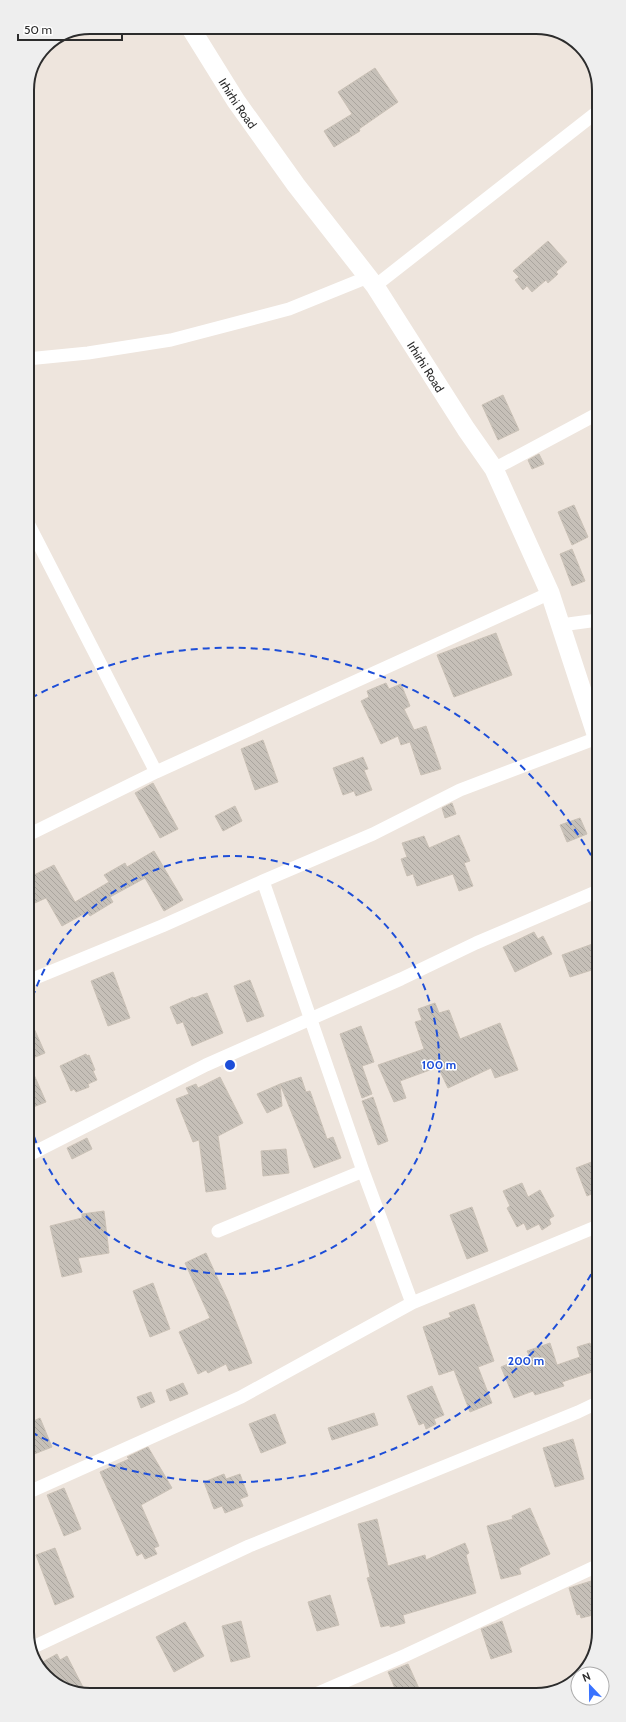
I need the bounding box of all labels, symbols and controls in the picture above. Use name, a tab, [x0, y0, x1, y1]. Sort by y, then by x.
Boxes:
scale bar	[18, 16, 122, 42]
text: 50 m	[24, 22, 52, 37]
street label: Irhirhi Road	[216, 75, 260, 131]
street label: Irhirhi Road	[404, 338, 448, 395]
text: 100 m	[422, 1057, 456, 1072]
centre of rings	[223, 1058, 237, 1072]
text: 200 m	[508, 1353, 544, 1368]
north arrow	[570, 1666, 610, 1706]
text: N	[580, 1669, 592, 1685]

